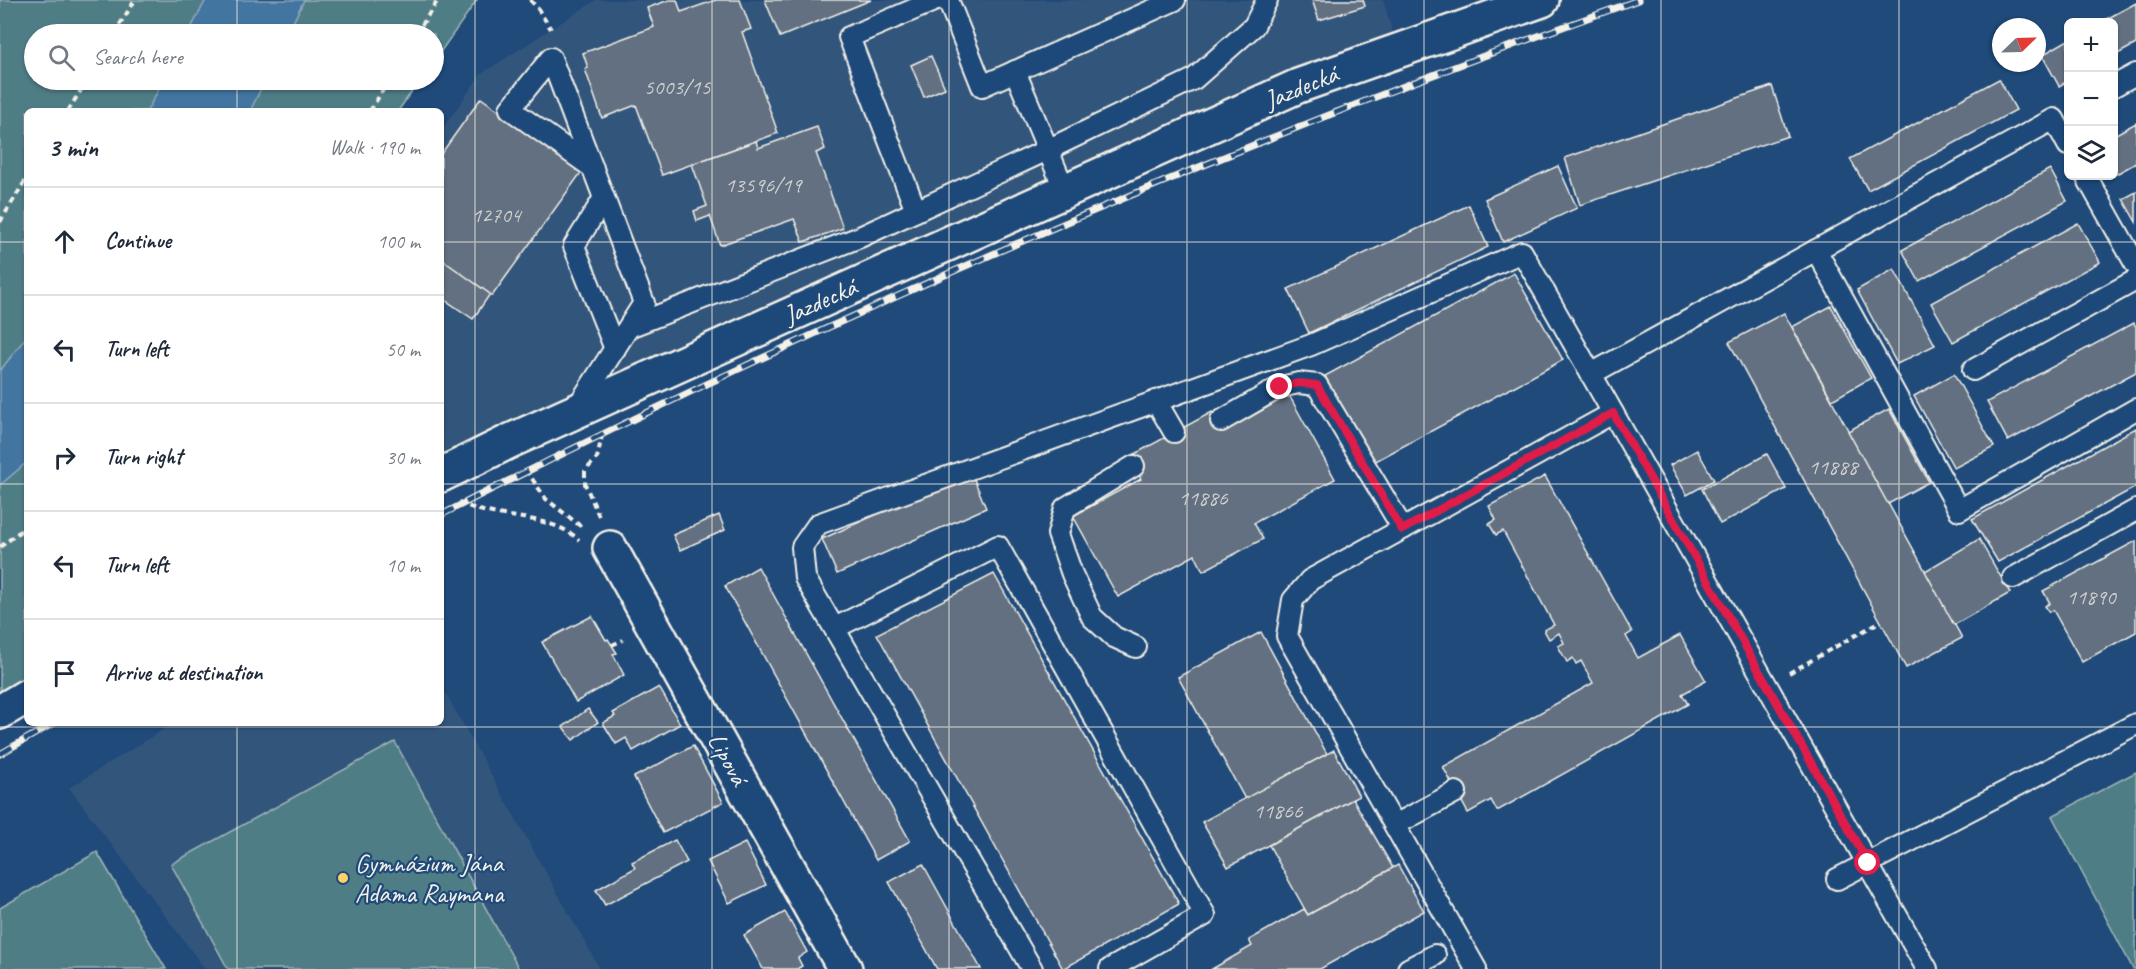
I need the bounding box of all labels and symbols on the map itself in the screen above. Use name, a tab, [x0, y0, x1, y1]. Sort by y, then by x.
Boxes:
north arrow	[1992, 18, 2046, 72]
street label: Jazdecká	[1258, 56, 1345, 117]
house number: 5003/15	[644, 73, 711, 101]
house number: 13596/19	[725, 171, 803, 199]
house number: 12704	[471, 201, 523, 229]
street label: Jazdecká	[777, 269, 864, 332]
route end	[1266, 373, 1292, 399]
house number: 11888	[1808, 453, 1860, 481]
house number: 11886	[1178, 484, 1229, 512]
house number: 11890	[2066, 583, 2118, 611]
street label: Lipová	[700, 727, 757, 793]
house number: 11866	[1253, 797, 1304, 825]
place label: Gymnázium Jána Adama Raymana	[355, 847, 505, 910]
route start	[1854, 849, 1880, 875]
marker: Gymnázium Jána Adama Raymana	[336, 871, 350, 885]

